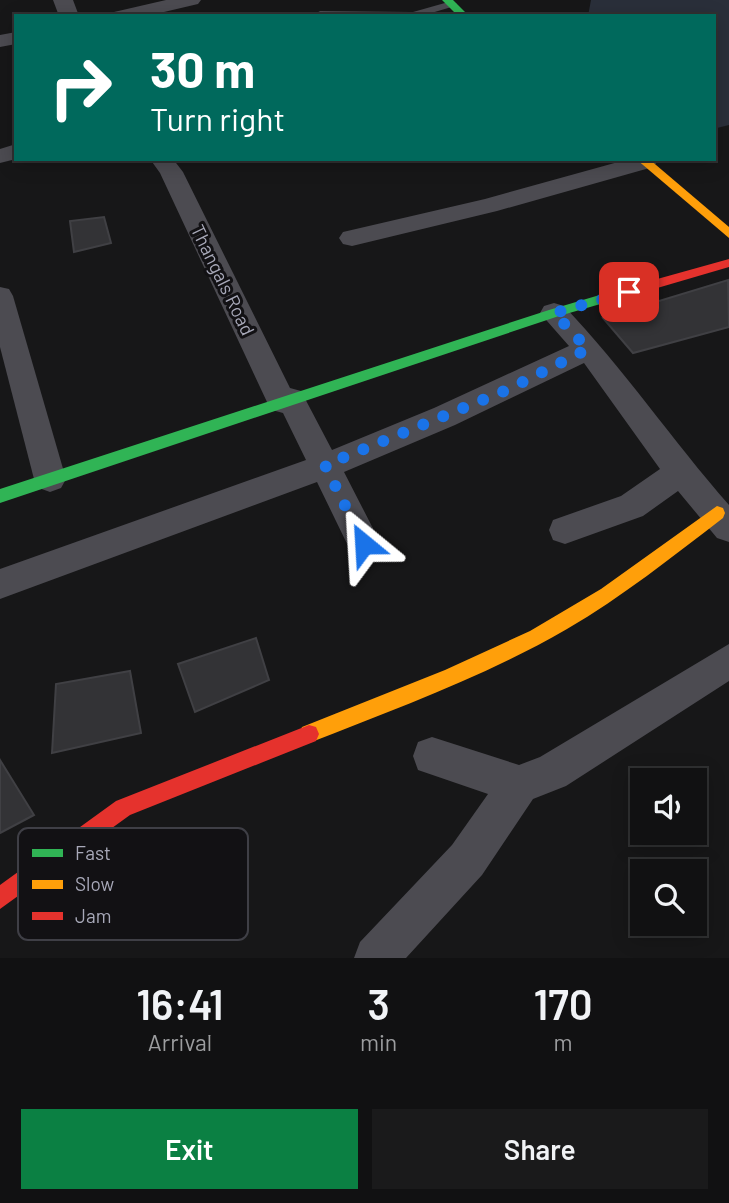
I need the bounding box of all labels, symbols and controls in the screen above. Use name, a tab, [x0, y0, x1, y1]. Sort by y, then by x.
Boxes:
text: 30 m	[150, 39, 255, 98]
icon: right	[35, 42, 126, 133]
text: Turn right	[150, 99, 285, 137]
street label: Thangals Road	[187, 221, 260, 339]
pin	[599, 262, 659, 322]
icon: arrive	[610, 273, 648, 311]
position arrow	[327, 507, 401, 581]
map controls	[630, 768, 707, 936]
button: sound	[630, 768, 707, 845]
legend	[18, 828, 248, 940]
text: Fast	[75, 841, 111, 864]
button: search	[630, 859, 707, 936]
text: Slow	[75, 872, 114, 895]
text: Jam	[75, 904, 111, 927]
text: 16:41	[136, 978, 224, 1028]
text: 3	[367, 978, 390, 1028]
text: 170	[534, 978, 593, 1028]
text: Arrival	[148, 1028, 212, 1056]
text: min	[360, 1028, 397, 1056]
text: m	[554, 1028, 573, 1056]
button: Exit	[21, 1109, 358, 1189]
button: Share	[372, 1109, 708, 1189]

